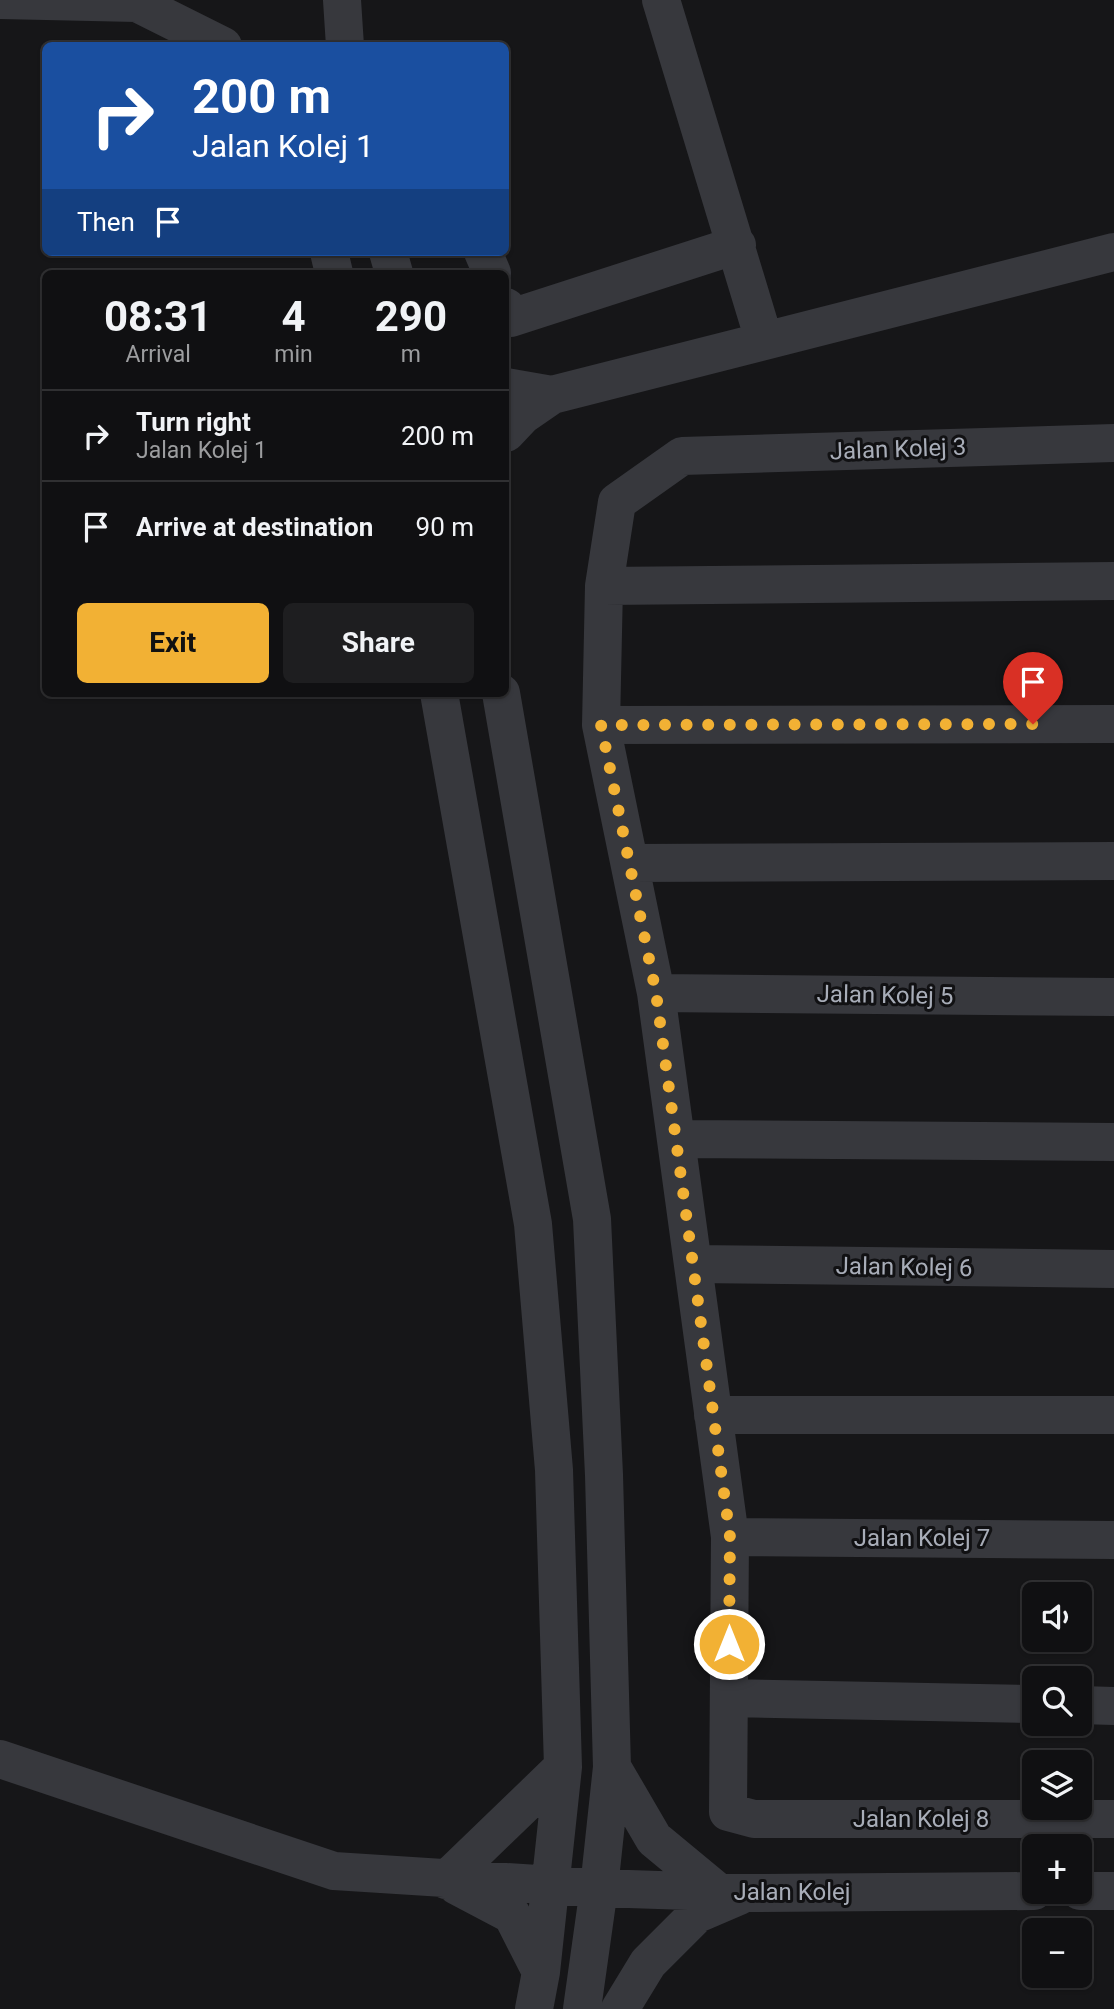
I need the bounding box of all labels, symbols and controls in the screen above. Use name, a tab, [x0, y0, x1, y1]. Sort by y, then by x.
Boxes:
text: 200 m	[192, 68, 331, 125]
icon: right	[77, 70, 168, 161]
text: Jalan Kolej 1	[192, 127, 374, 165]
icon: arrive	[149, 203, 187, 241]
text: Then	[77, 207, 135, 237]
text: 08:31	[104, 292, 212, 341]
text: 4	[281, 292, 306, 341]
text: 290	[375, 292, 447, 341]
text: Arrival	[125, 341, 191, 368]
text: min	[274, 341, 313, 368]
text: m	[401, 341, 421, 368]
text: Turn right	[136, 407, 251, 437]
icon: right	[77, 417, 115, 455]
text: 200 m	[401, 421, 474, 451]
street label: Jalan Kolej 3	[829, 433, 967, 465]
text: Jalan Kolej 1	[136, 437, 267, 464]
icon: arrive	[77, 508, 115, 546]
text: Arrive at destination	[136, 512, 373, 542]
text: 90 m	[416, 512, 474, 542]
button: Exit	[77, 603, 269, 683]
button: Share	[283, 603, 474, 683]
pin	[1003, 652, 1063, 724]
icon: arrive	[1014, 663, 1052, 701]
street label: Jalan Kolej 5	[816, 980, 954, 1010]
street label: Jalan Kolej 6	[835, 1252, 973, 1282]
street label: Jalan Kolej 7	[854, 1524, 990, 1552]
map controls	[1022, 1582, 1092, 1988]
button: sound	[1022, 1582, 1092, 1652]
position arrow	[692, 1607, 766, 1681]
button: search	[1022, 1666, 1092, 1736]
button: layers	[1022, 1750, 1092, 1820]
street label: Jalan Kolej 8	[853, 1805, 989, 1833]
button: +	[1022, 1834, 1092, 1904]
street label: Jalan Kolej	[733, 1878, 851, 1906]
button: −	[1022, 1918, 1092, 1988]

